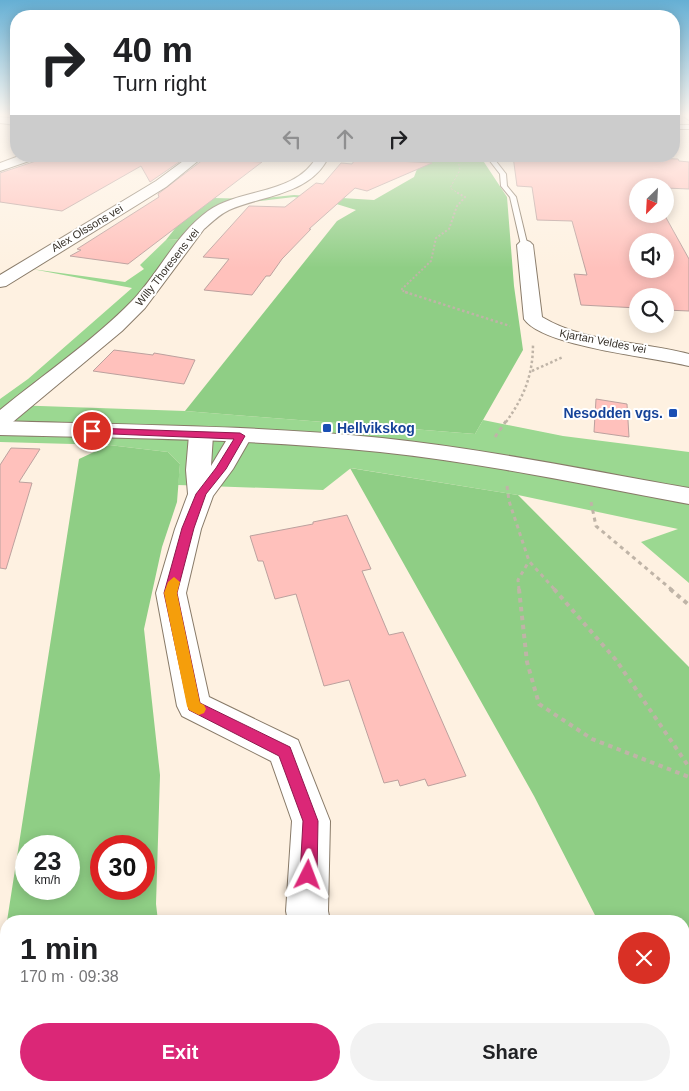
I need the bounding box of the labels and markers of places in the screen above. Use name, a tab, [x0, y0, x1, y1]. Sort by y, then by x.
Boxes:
place label: Nesodden vgs.	[563, 405, 663, 421]
marker: Nesodden vgs.	[667, 407, 679, 419]
pin	[71, 410, 113, 452]
place label: Hellvikskog	[337, 420, 415, 436]
marker: Hellvikskog	[321, 422, 333, 434]

